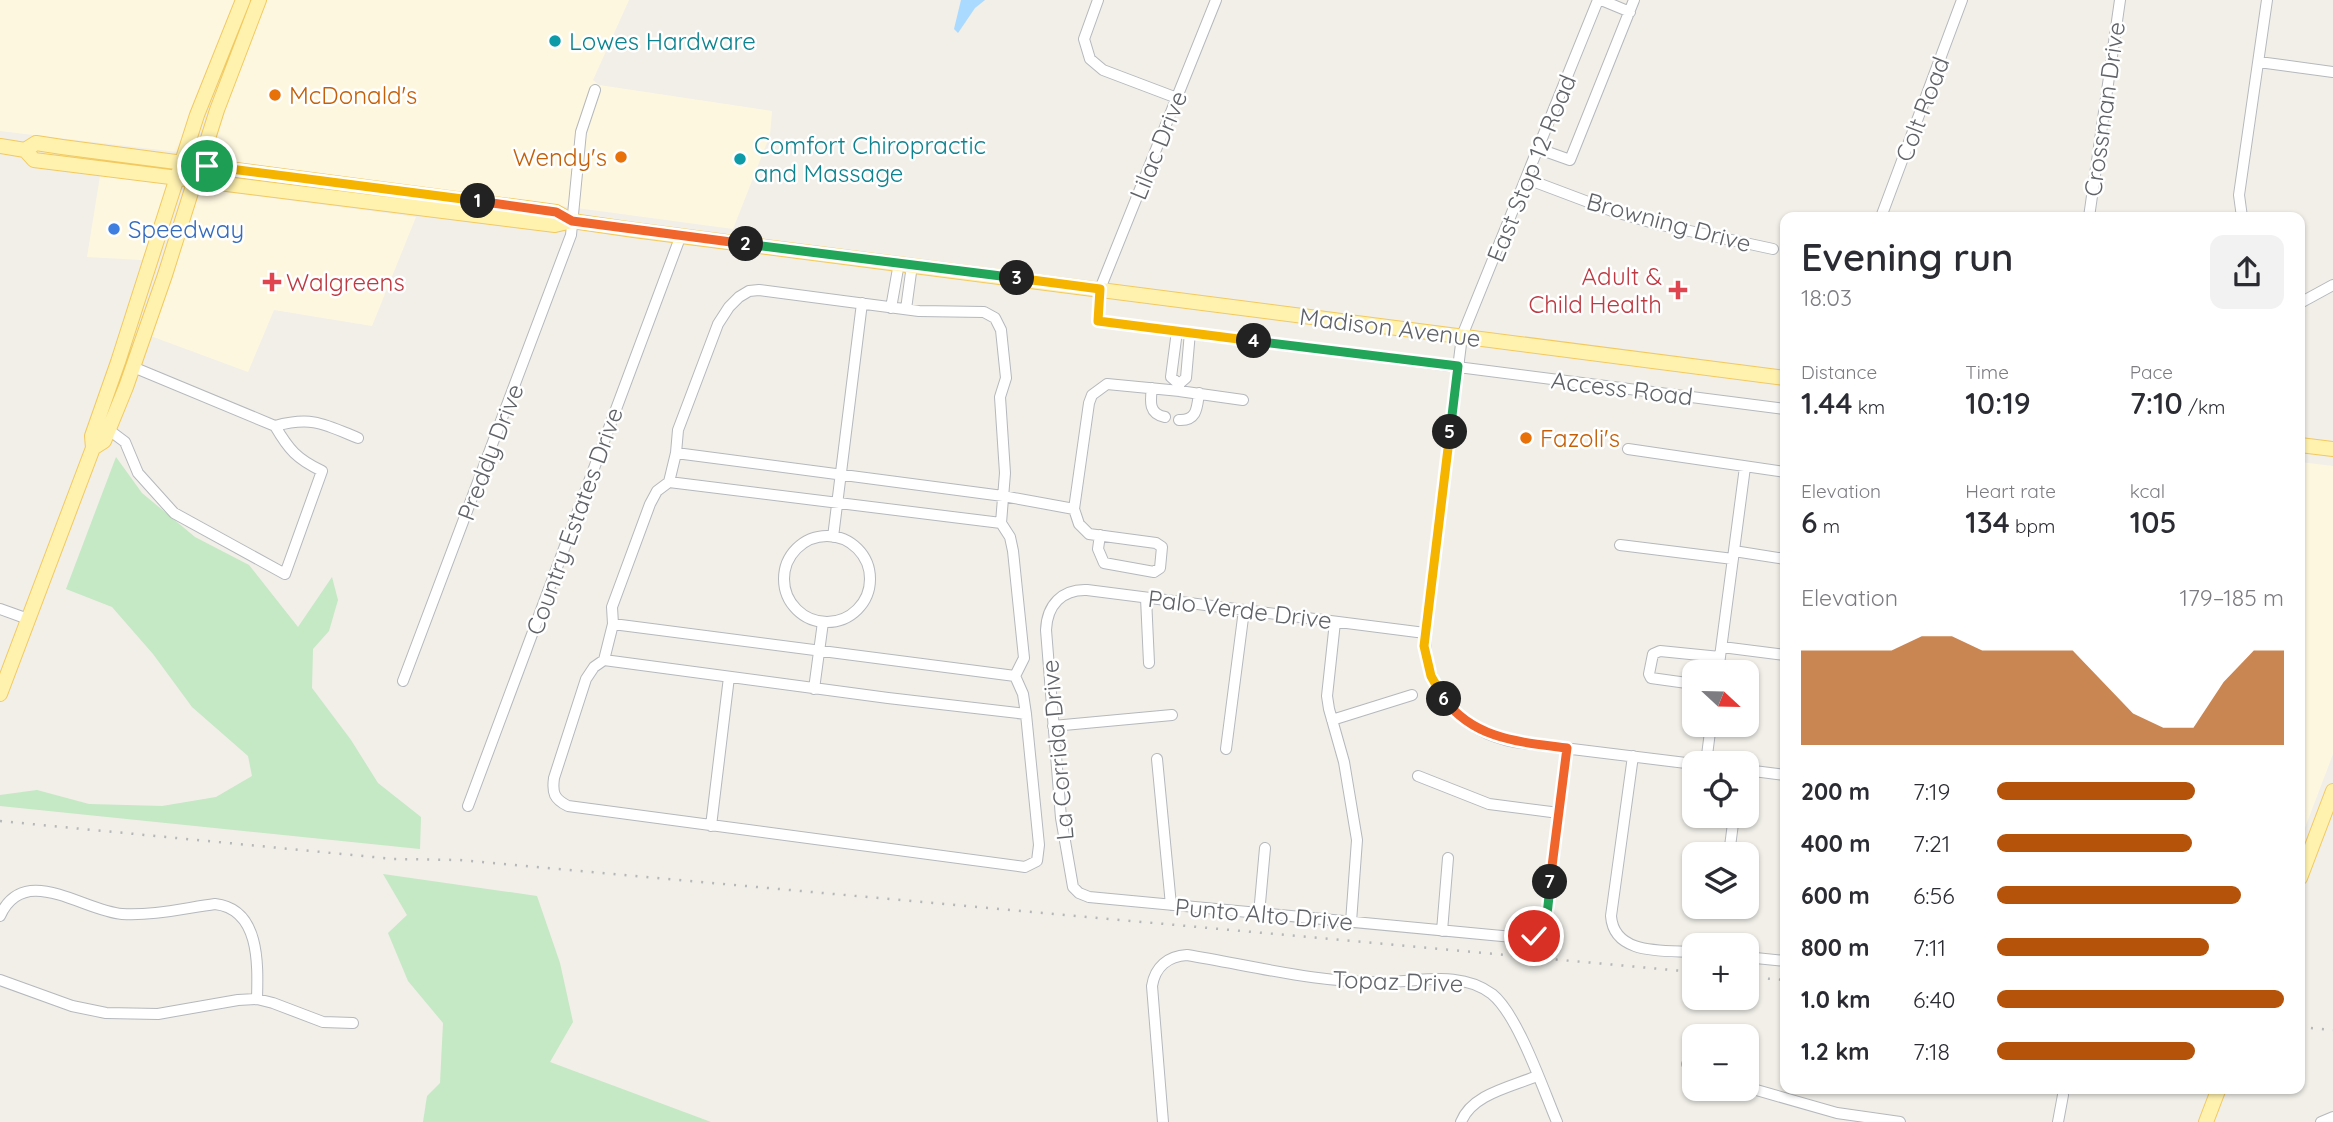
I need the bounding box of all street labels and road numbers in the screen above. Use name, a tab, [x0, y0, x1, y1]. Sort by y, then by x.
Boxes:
street label: Crossman Drive	[2077, 20, 2131, 198]
street label: Colt Road	[1888, 52, 1956, 166]
street label: East Stop 12 Road	[1480, 70, 1582, 266]
street label: Lilac Drive	[1123, 86, 1193, 204]
street label: Browning Drive	[1583, 186, 1755, 258]
street label: Madison Avenue	[1298, 301, 1482, 353]
street label: Access Road	[1549, 364, 1695, 412]
street label: Preddy Drive	[450, 380, 530, 524]
street label: Country Estates Drive	[519, 403, 629, 639]
street label: Palo Verde Drive	[1146, 583, 1334, 635]
street label: La Corrida Drive	[1034, 659, 1080, 841]
street label: Punto Alto Drive	[1174, 891, 1354, 937]
street label: Topaz Drive	[1332, 964, 1464, 998]

